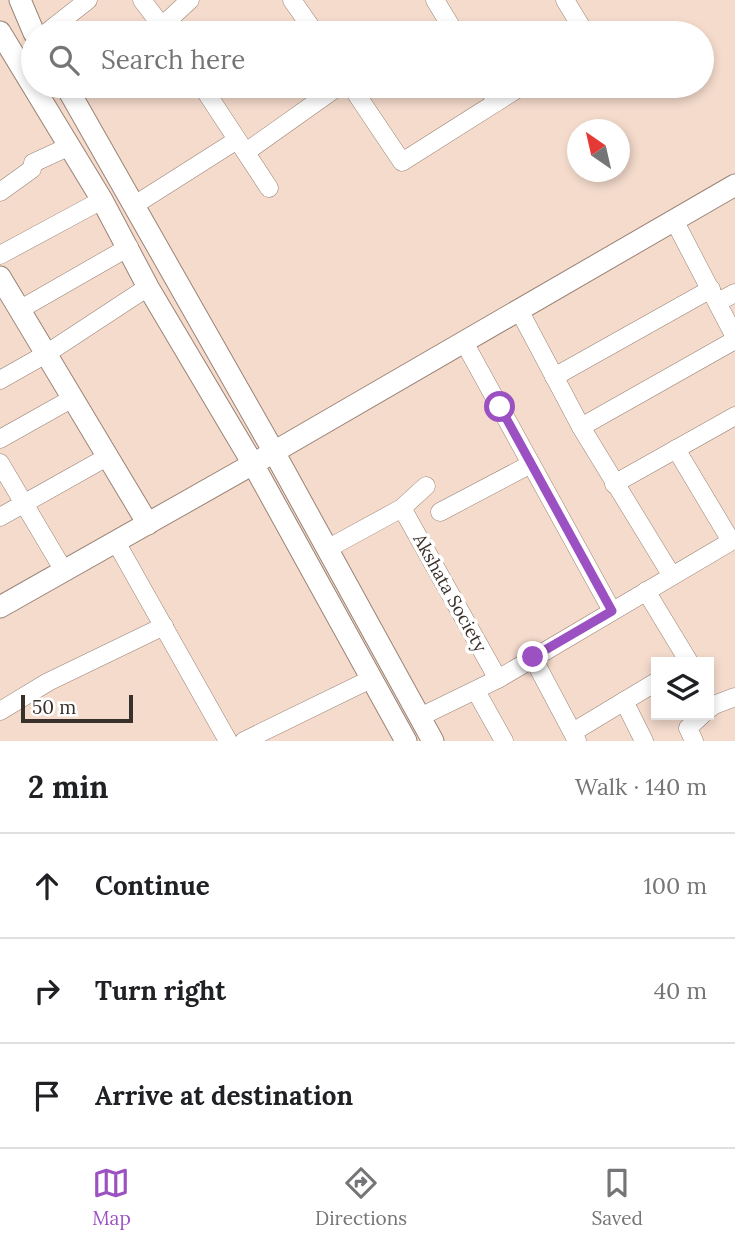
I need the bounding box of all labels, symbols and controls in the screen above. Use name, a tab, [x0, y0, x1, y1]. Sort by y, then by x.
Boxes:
search box	[21, 21, 714, 98]
icon: search	[45, 41, 83, 79]
text: Search here	[101, 43, 245, 76]
north arrow	[567, 119, 630, 182]
route start	[484, 391, 515, 422]
street label: Akshata Society	[408, 529, 493, 656]
route end	[517, 641, 548, 672]
map controls	[651, 657, 714, 720]
button: layers	[651, 657, 714, 720]
scale bar	[21, 692, 133, 724]
text: 50 m	[32, 695, 76, 719]
text: 2 min	[28, 768, 108, 806]
text: Walk · 140 m	[575, 772, 707, 801]
icon: ahead	[28, 867, 66, 905]
text: Continue	[95, 869, 210, 902]
text: 100 m	[643, 871, 707, 900]
icon: right	[28, 972, 66, 1010]
text: Turn right	[95, 974, 226, 1007]
text: 40 m	[654, 976, 707, 1005]
icon: arrive	[28, 1077, 66, 1115]
text: Arrive at destination	[95, 1079, 353, 1112]
tab: Map	[92, 1164, 131, 1230]
tab: Directions	[315, 1164, 407, 1230]
tab: Saved	[591, 1164, 643, 1230]

